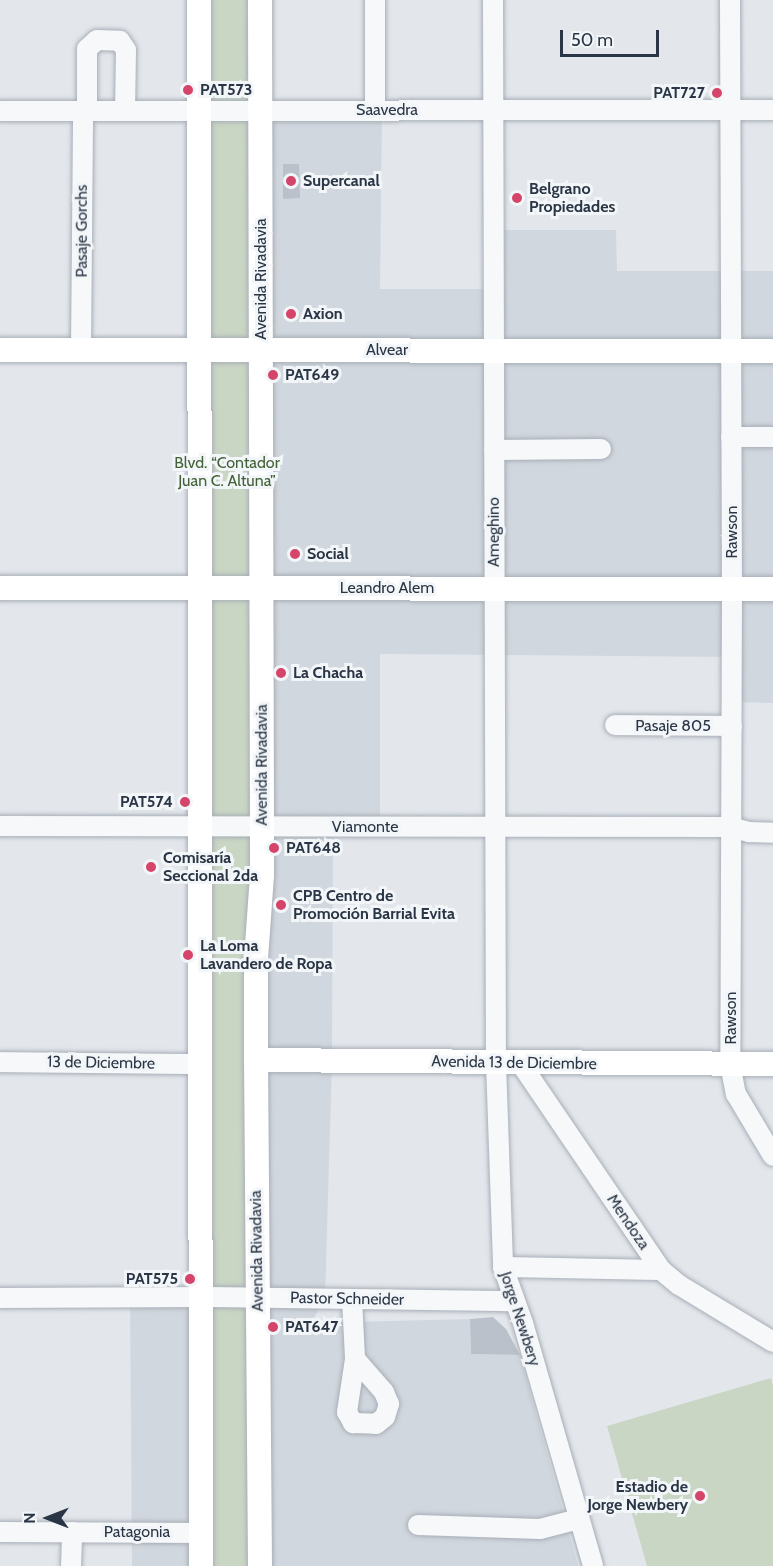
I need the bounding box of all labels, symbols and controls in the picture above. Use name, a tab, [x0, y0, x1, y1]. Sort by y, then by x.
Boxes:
scale bar	[563, 18, 662, 56]
text: 50 m	[571, 29, 613, 51]
place label: PAT573	[200, 80, 252, 100]
marker: PAT573	[181, 83, 195, 97]
place label: PAT727	[653, 83, 705, 103]
marker: PAT727	[710, 86, 724, 100]
street label: Saavedra	[356, 100, 418, 120]
place label: Supercanal	[303, 171, 380, 191]
marker: Supercanal	[284, 174, 298, 188]
place label: Belgrano Propiedades	[529, 179, 615, 217]
street label: Pasaje Gorchs	[72, 185, 92, 277]
marker: Belgrano Propiedades	[510, 191, 524, 205]
street label: Avenida Rivadavia	[251, 218, 271, 340]
place label: Axion	[303, 304, 343, 324]
marker: Axion	[284, 307, 298, 321]
street label: Alvear	[366, 340, 408, 360]
place label: PAT649	[285, 365, 339, 385]
marker: PAT649	[266, 368, 280, 382]
park label: Blvd. “Contador Juan C. Altuna”	[174, 453, 280, 491]
street label: Ameghino	[484, 497, 504, 567]
street label: Rawson	[722, 505, 742, 559]
place label: Social	[307, 544, 349, 564]
marker: Social	[288, 547, 302, 561]
street label: Leandro Alem	[340, 578, 434, 598]
place label: La Chacha	[293, 663, 363, 683]
marker: La Chacha	[274, 666, 288, 680]
street label: Avenida Rivadavia	[252, 704, 272, 826]
street label: Pasaje 805	[635, 716, 711, 736]
place label: PAT574	[120, 792, 173, 812]
marker: PAT574	[178, 795, 192, 809]
street label: Viamonte	[332, 817, 398, 837]
place label: PAT648	[286, 838, 341, 858]
marker: PAT648	[267, 841, 281, 855]
place label: Comisaría Seccional 2da	[163, 848, 258, 886]
marker: Comisaría Seccional 2da	[144, 860, 158, 874]
place label: CPB Centro de Promoción Barrial Evita	[293, 886, 455, 924]
marker: CPB Centro de Promoción Barrial Evita	[274, 898, 288, 912]
place label: La Loma Lavandero de Ropa	[200, 936, 332, 974]
marker: La Loma Lavandero de Ropa	[181, 948, 195, 962]
street label: Rawson	[721, 991, 741, 1045]
street label: 13 de Diciembre	[47, 1052, 155, 1074]
street label: Avenida 13 de Diciembre	[431, 1052, 597, 1074]
street label: Avenida Rivadavia	[246, 1190, 268, 1312]
street label: Mendoza	[603, 1191, 653, 1253]
place label: PAT575	[126, 1269, 178, 1289]
street label: Jorge Newbery	[496, 1269, 544, 1369]
marker: PAT575	[183, 1272, 197, 1286]
street label: Pastor Schneider	[290, 1288, 404, 1310]
place label: PAT647	[285, 1317, 339, 1337]
marker: PAT647	[266, 1320, 280, 1334]
place label: Estadio de Jorge Newbery	[587, 1477, 688, 1515]
north arrow	[18, 1488, 78, 1548]
marker: Estadio de Jorge Newbery	[693, 1489, 707, 1503]
text: N	[20, 1512, 39, 1524]
street label: Patagonia	[104, 1522, 170, 1542]

